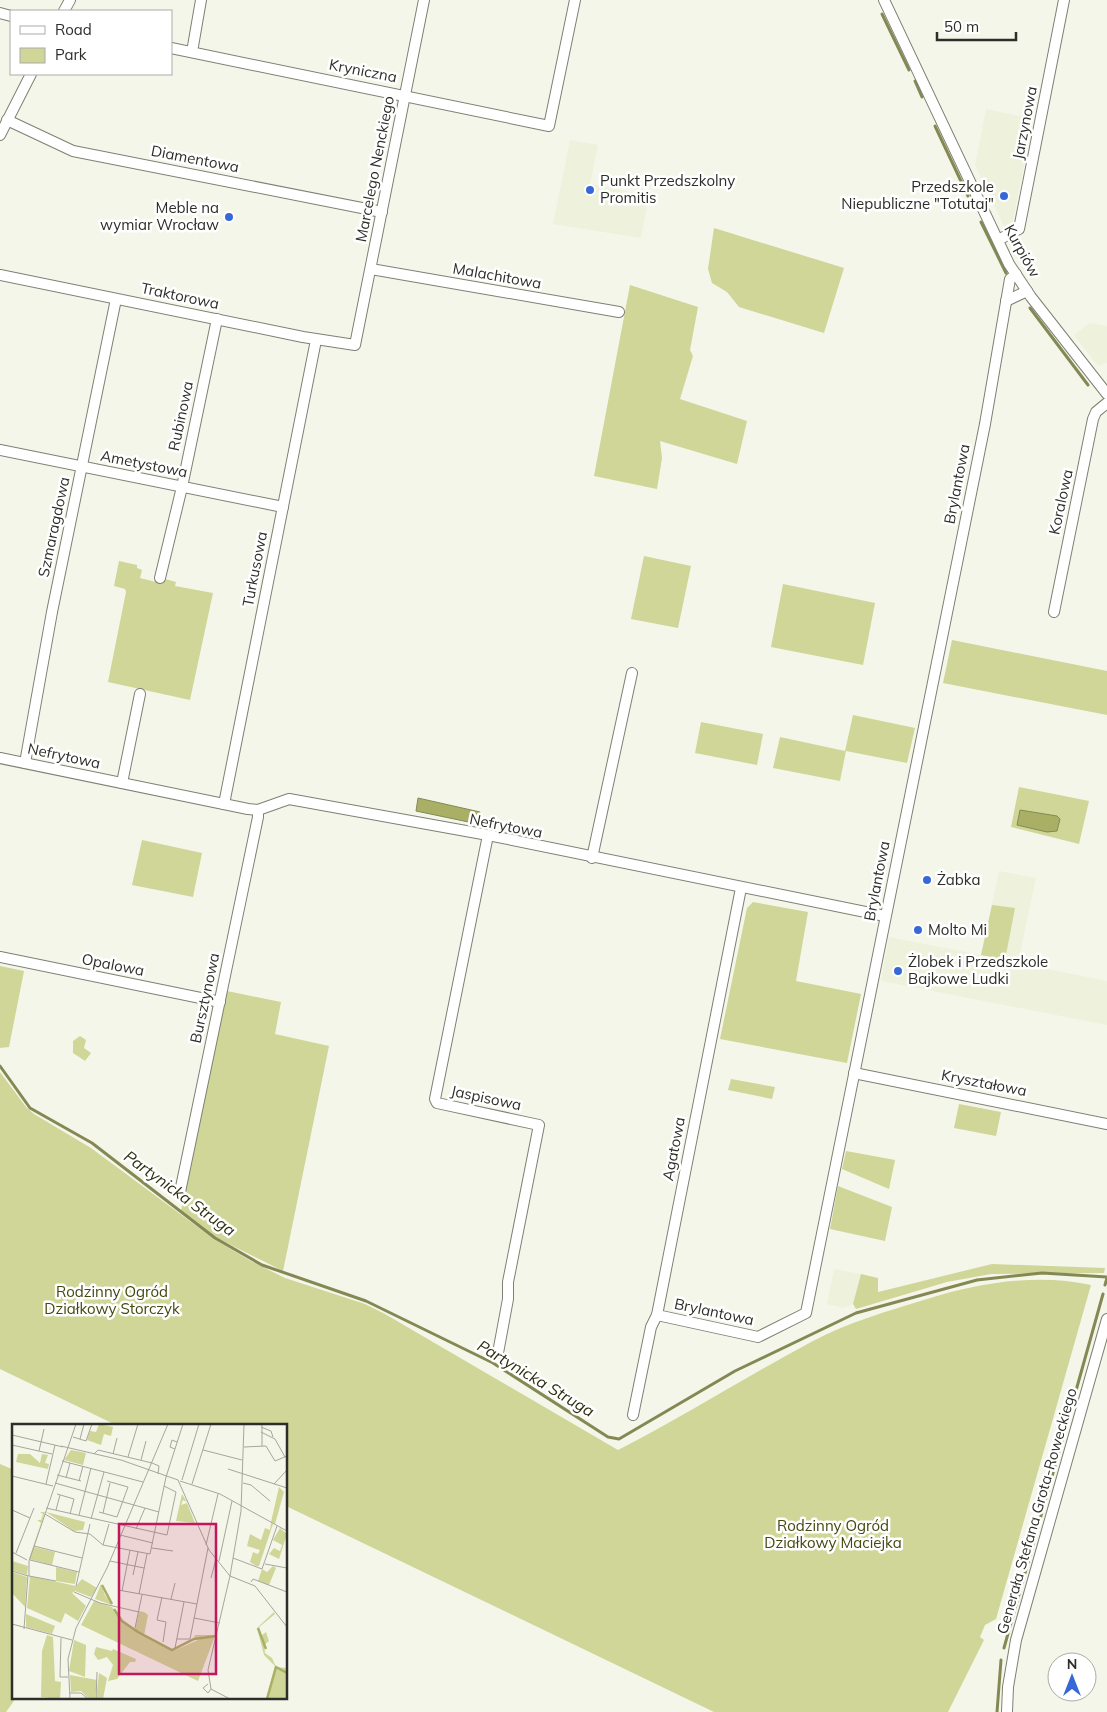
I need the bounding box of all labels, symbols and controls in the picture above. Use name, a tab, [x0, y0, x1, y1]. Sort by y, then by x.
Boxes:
legend	[10, 10, 172, 75]
scale bar	[937, 10, 1016, 42]
text: 50 m	[944, 17, 979, 36]
text: Road	[55, 20, 92, 39]
text: Park	[55, 45, 87, 64]
street label: Kryniczna	[328, 55, 399, 86]
street label: Jarzynowa	[1008, 85, 1041, 161]
street label: Marcelego Nenckiego	[351, 94, 398, 244]
street label: Diamentowa	[149, 141, 241, 176]
place label: Punkt Przedszkolny Promitis	[600, 171, 735, 207]
place label: Przedszkole Niepubliczne "Totutaj"	[841, 177, 994, 213]
marker: Punkt Przedszkolny Promitis	[584, 184, 596, 196]
marker: Przedszkole Niepubliczne "Totutaj"	[998, 190, 1010, 202]
place label: Meble na wymiar Wrocław	[100, 198, 219, 234]
marker: Meble na wymiar Wrocław	[223, 211, 235, 223]
street label: Kurpiów	[1000, 221, 1045, 281]
street label: Malachitowa	[451, 258, 543, 293]
street label: Traktorowa	[139, 278, 221, 313]
street label: Rubinowa	[164, 379, 197, 452]
street label: Brylantowa	[939, 442, 974, 525]
street label: Ametystowa	[99, 446, 189, 481]
street label: Koralowa	[1044, 468, 1077, 536]
street label: Szmaragdowa	[34, 475, 73, 579]
street label: Turkusowa	[238, 530, 271, 608]
street label: Nefrytowa	[26, 739, 102, 772]
street label: Nefrytowa	[468, 809, 544, 842]
street label: Brylantowa	[859, 839, 894, 922]
place label: Żabka	[937, 870, 980, 889]
marker: Żabka	[921, 874, 933, 886]
place label: Molto Mi	[928, 920, 987, 939]
marker: Molto Mi	[912, 924, 924, 936]
street label: Opalowa	[80, 949, 146, 980]
street label: Bursztynowa	[186, 951, 223, 1045]
place label: Żlobek i Przedszkole Bajkowe Ludki	[908, 952, 1048, 988]
marker: Żlobek i Przedszkole Bajkowe Ludki	[892, 965, 904, 977]
street label: Kryształowa	[940, 1065, 1028, 1100]
street label: Jaspisowa	[449, 1081, 523, 1114]
street label: Agatowa	[658, 1115, 689, 1182]
water label: Partynicka Struga	[120, 1146, 240, 1240]
park label: Rodzinny Ogród Działkowy Storczyk	[44, 1282, 180, 1318]
street label: Brylantowa	[673, 1294, 756, 1329]
water label: Partynicka Struga	[474, 1335, 598, 1421]
street label: Generała Stefana Grota-Roweckiego	[992, 1386, 1081, 1636]
inset map	[12, 1424, 288, 1700]
park label: Rodzinny Ogród Działkowy Maciejka	[764, 1516, 902, 1552]
north arrow	[1047, 1652, 1097, 1702]
text: N	[1067, 1655, 1077, 1673]

